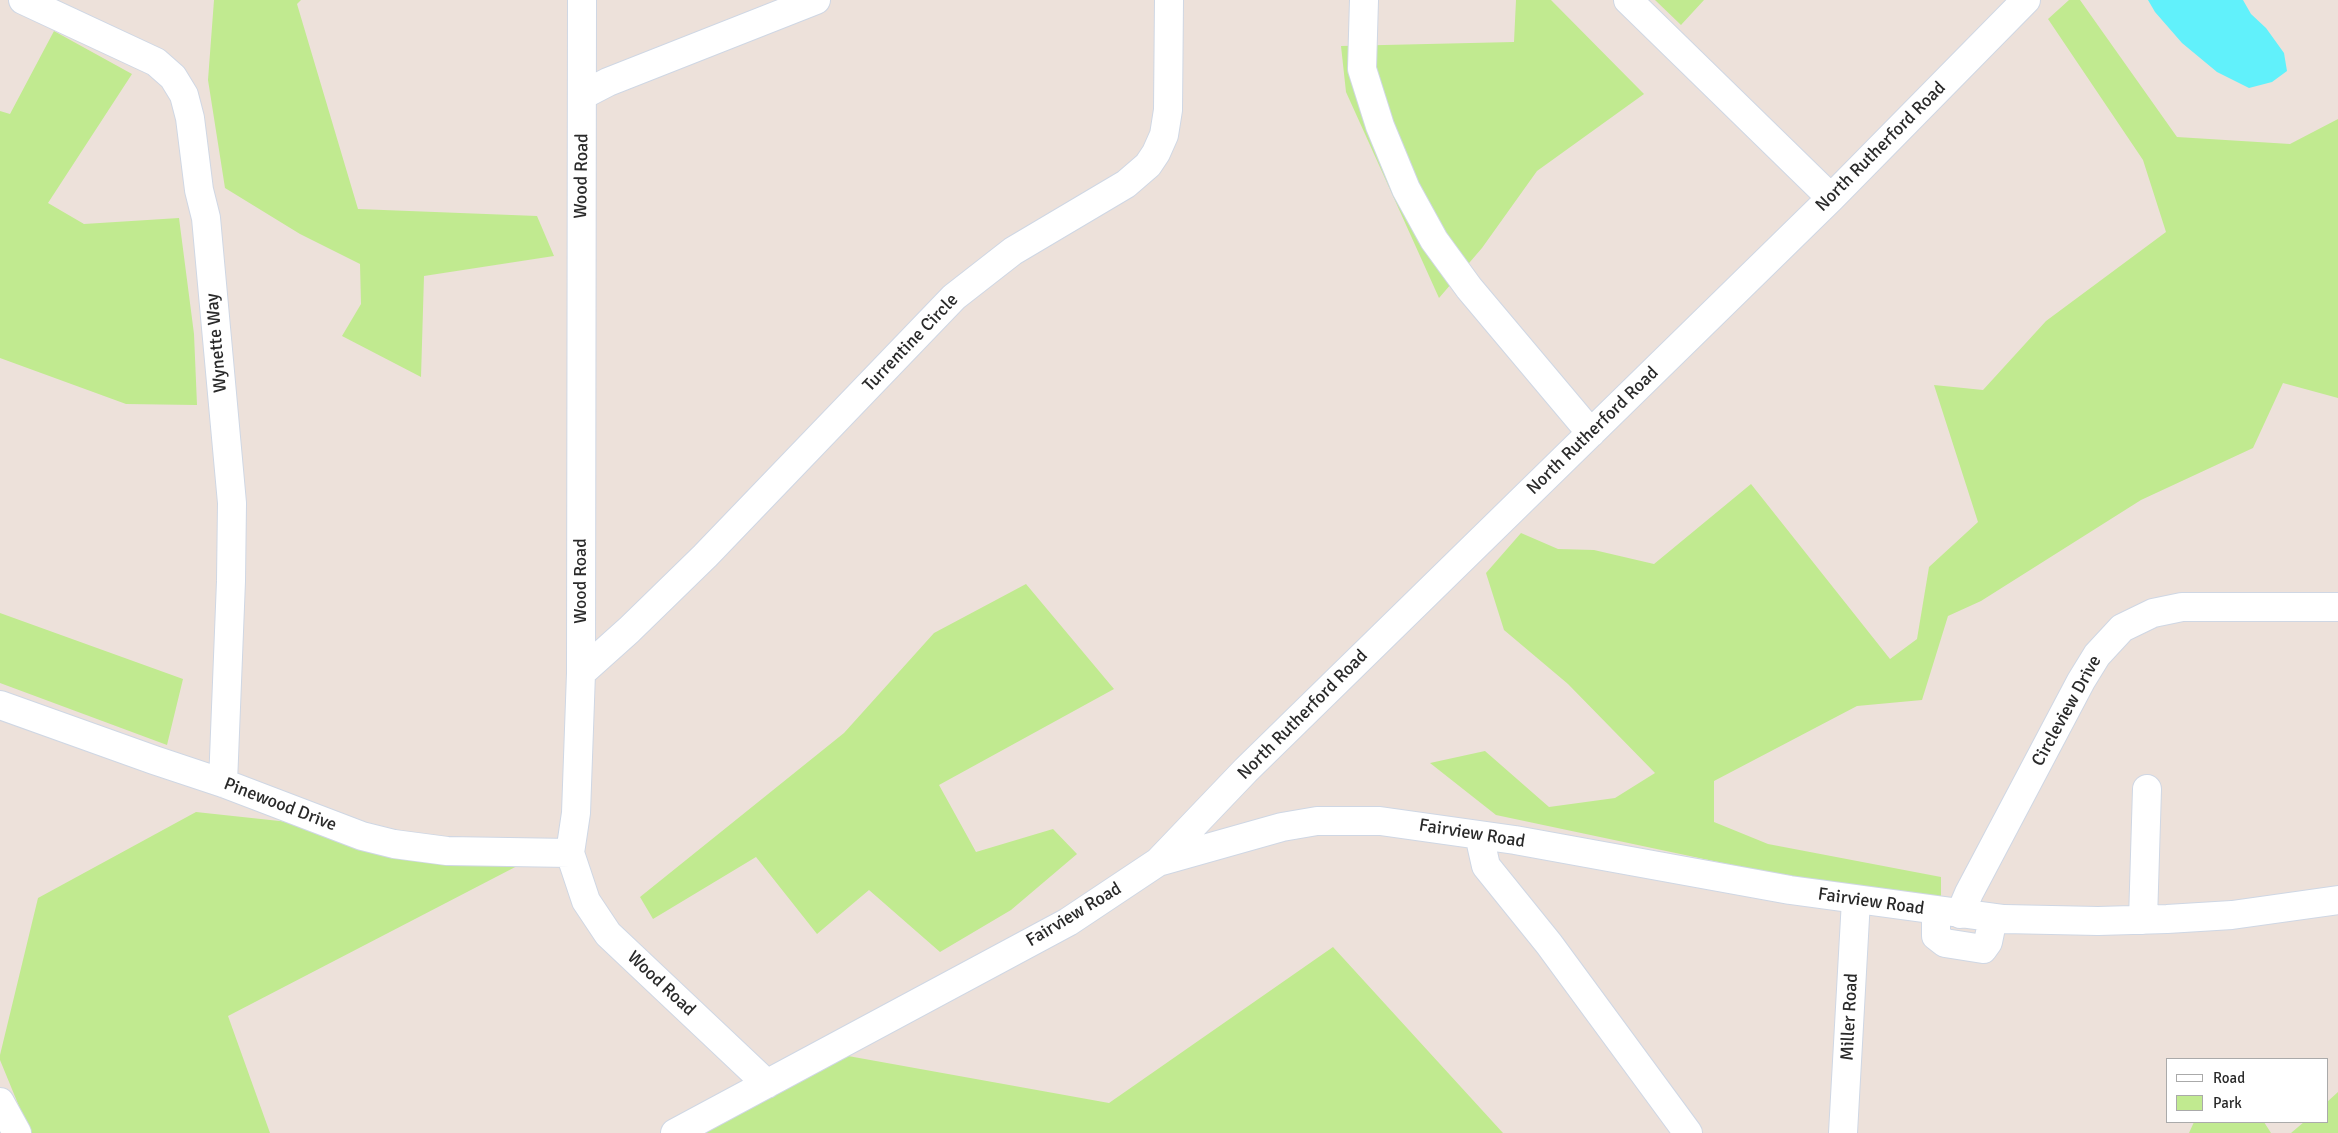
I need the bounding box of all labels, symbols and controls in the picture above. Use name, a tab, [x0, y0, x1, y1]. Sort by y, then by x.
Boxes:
street label: North Rutherford Road	[1812, 78, 1950, 216]
street label: Wood Road	[570, 133, 594, 219]
street label: Turrentine Circle	[859, 290, 963, 396]
street label: Wynette Way	[202, 292, 232, 394]
street label: North Rutherford Road	[1523, 362, 1663, 500]
street label: Wood Road	[570, 538, 592, 624]
street label: North Rutherford Road	[1234, 646, 1372, 784]
street label: Circleview Drive	[2028, 652, 2106, 770]
street label: Pinewood Drive	[221, 774, 339, 836]
street label: Fairview Road	[1417, 815, 1527, 853]
street label: Fairview Road	[1023, 878, 1125, 952]
street label: Fairview Road	[1816, 884, 1926, 920]
street label: Wood Road	[622, 947, 700, 1021]
street label: Miller Road	[1837, 973, 1863, 1061]
legend	[2166, 1058, 2328, 1123]
text: Road	[2213, 1069, 2245, 1087]
text: Park	[2213, 1094, 2242, 1112]

